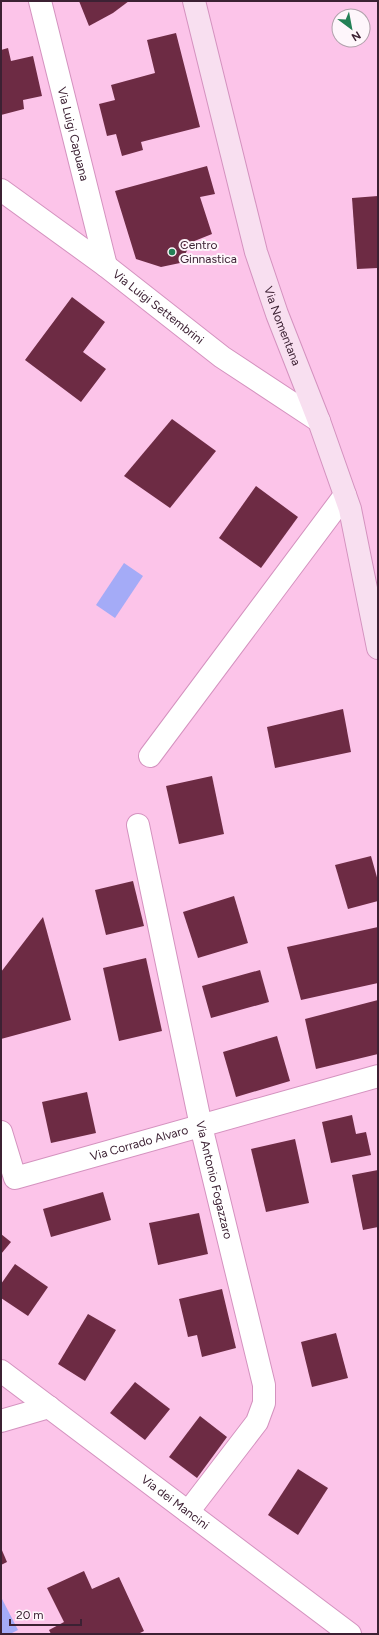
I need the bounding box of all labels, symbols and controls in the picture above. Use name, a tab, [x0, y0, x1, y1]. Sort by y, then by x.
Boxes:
north arrow	[331, 8, 371, 48]
text: N	[349, 28, 363, 44]
street label: Via Luigi Capuana	[55, 86, 92, 182]
place label: Centro Ginnastica	[180, 238, 237, 266]
marker: Centro Ginnastica	[167, 247, 177, 257]
street label: Via Luigi Settembrini	[110, 267, 207, 347]
street label: Via Nomentana	[261, 285, 304, 367]
street label: Via Antonio Fogazzaro	[193, 1119, 235, 1241]
street label: Via Corrado Alvaro	[89, 1123, 190, 1164]
street label: Via dei Mancini	[138, 1472, 212, 1532]
scale bar	[10, 1601, 81, 1627]
text: 20 m	[16, 1608, 44, 1622]

